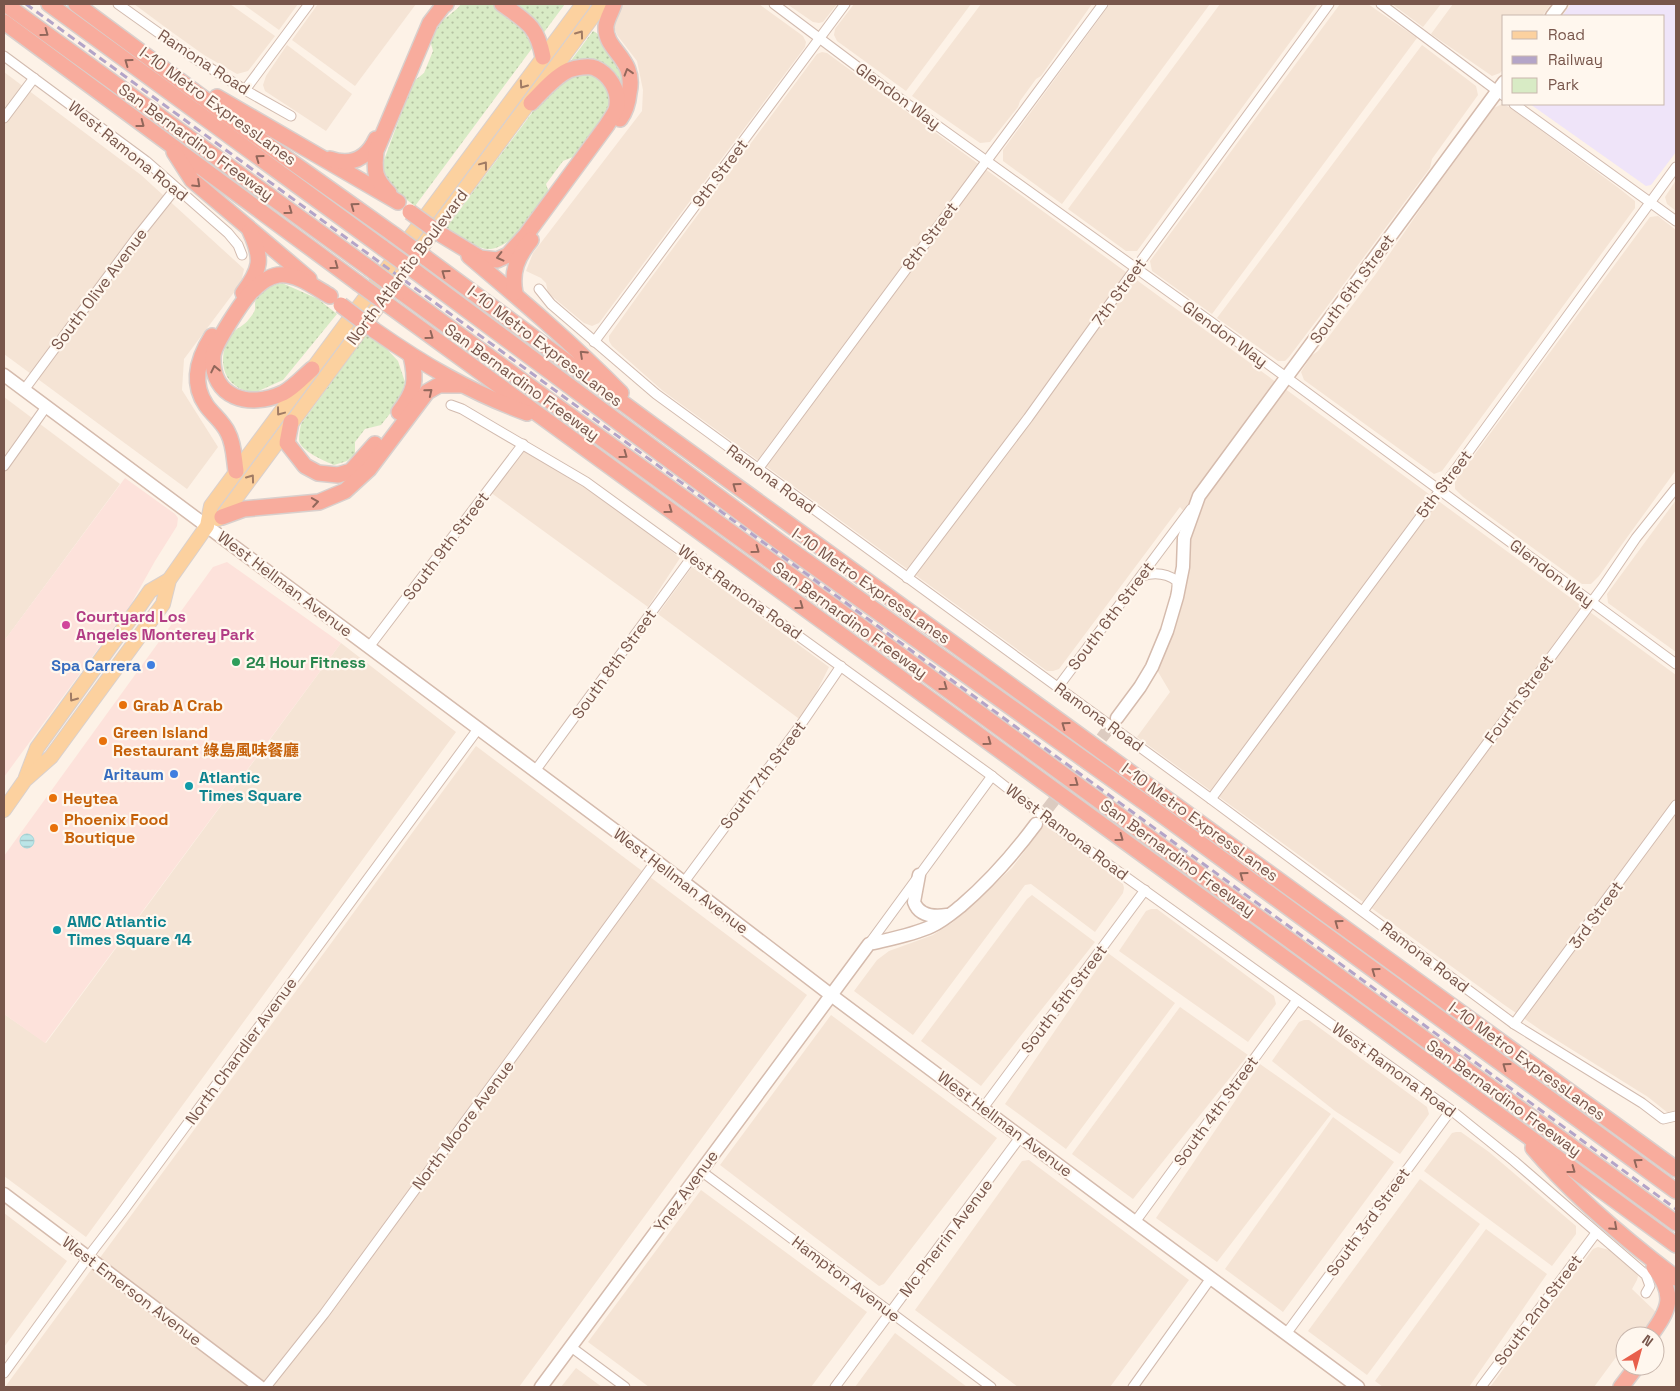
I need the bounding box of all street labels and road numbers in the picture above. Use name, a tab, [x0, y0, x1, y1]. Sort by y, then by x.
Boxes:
street label: Ramona Road	[154, 25, 254, 99]
street label: I-10 Metro ExpressLanes	[135, 42, 301, 170]
street label: Glendon Way	[851, 58, 945, 134]
street label: San Bernardino Freeway	[114, 79, 278, 205]
street label: West Ramona Road	[64, 96, 192, 206]
street label: 9th Street	[688, 135, 752, 211]
street label: North Atlantic Boulevard	[342, 185, 472, 349]
street label: 8th Street	[897, 198, 963, 274]
street label: South Olive Avenue	[46, 224, 152, 354]
street label: South 6th Street	[1305, 230, 1399, 348]
street label: 7th Street	[1087, 254, 1151, 330]
street label: I-10 Metro ExpressLanes	[463, 281, 627, 411]
street label: Glendon Way	[1178, 296, 1272, 372]
street label: San Bernardino Freeway	[440, 319, 604, 445]
street label: Ramona Road	[722, 440, 820, 518]
street label: 5th Street	[1412, 446, 1476, 522]
street label: South 9th Street	[398, 487, 494, 605]
street label: I-10 Metro ExpressLanes	[788, 523, 954, 649]
street label: West Hellman Avenue	[213, 526, 357, 642]
street label: Glendon Way	[1506, 534, 1598, 612]
street label: West Ramona Road	[674, 540, 806, 644]
street label: San Bernardino Freeway	[768, 557, 932, 683]
street label: South 6th Street	[1063, 557, 1159, 675]
street label: South 8th Street	[567, 605, 661, 723]
street label: Fourth Street	[1480, 651, 1558, 747]
street label: Ramona Road	[1050, 678, 1148, 756]
street label: South 7th Street	[716, 717, 810, 833]
street label: I-10 Metro ExpressLanes	[1117, 758, 1283, 886]
street label: West Ramona Road	[1001, 779, 1133, 885]
street label: San Bernardino Freeway	[1096, 795, 1260, 921]
street label: West Hellman Avenue	[609, 823, 753, 939]
street label: 3rd Street	[1564, 877, 1628, 953]
street label: Ramona Road	[1377, 917, 1473, 997]
street label: South 5th Street	[1016, 941, 1112, 1057]
street label: North Chandler Avenue	[180, 973, 302, 1129]
street label: I-10 Metro ExpressLanes	[1444, 997, 1610, 1125]
street label: West Ramona Road	[1328, 1018, 1460, 1122]
street label: San Bernardino Freeway	[1422, 1035, 1586, 1161]
street label: South 4th Street	[1169, 1052, 1263, 1170]
street label: North Moore Avenue	[407, 1056, 519, 1194]
street label: West Hellman Avenue	[933, 1066, 1077, 1182]
street label: Ynez Avenue	[649, 1146, 723, 1236]
street label: South 3rd Street	[1321, 1163, 1415, 1281]
street label: Mc Pherrin Avenue	[895, 1175, 997, 1301]
street label: Hampton Avenue	[788, 1231, 904, 1327]
street label: West Emerson Avenue	[58, 1232, 206, 1350]
street label: South 2nd Street	[1489, 1250, 1587, 1370]

